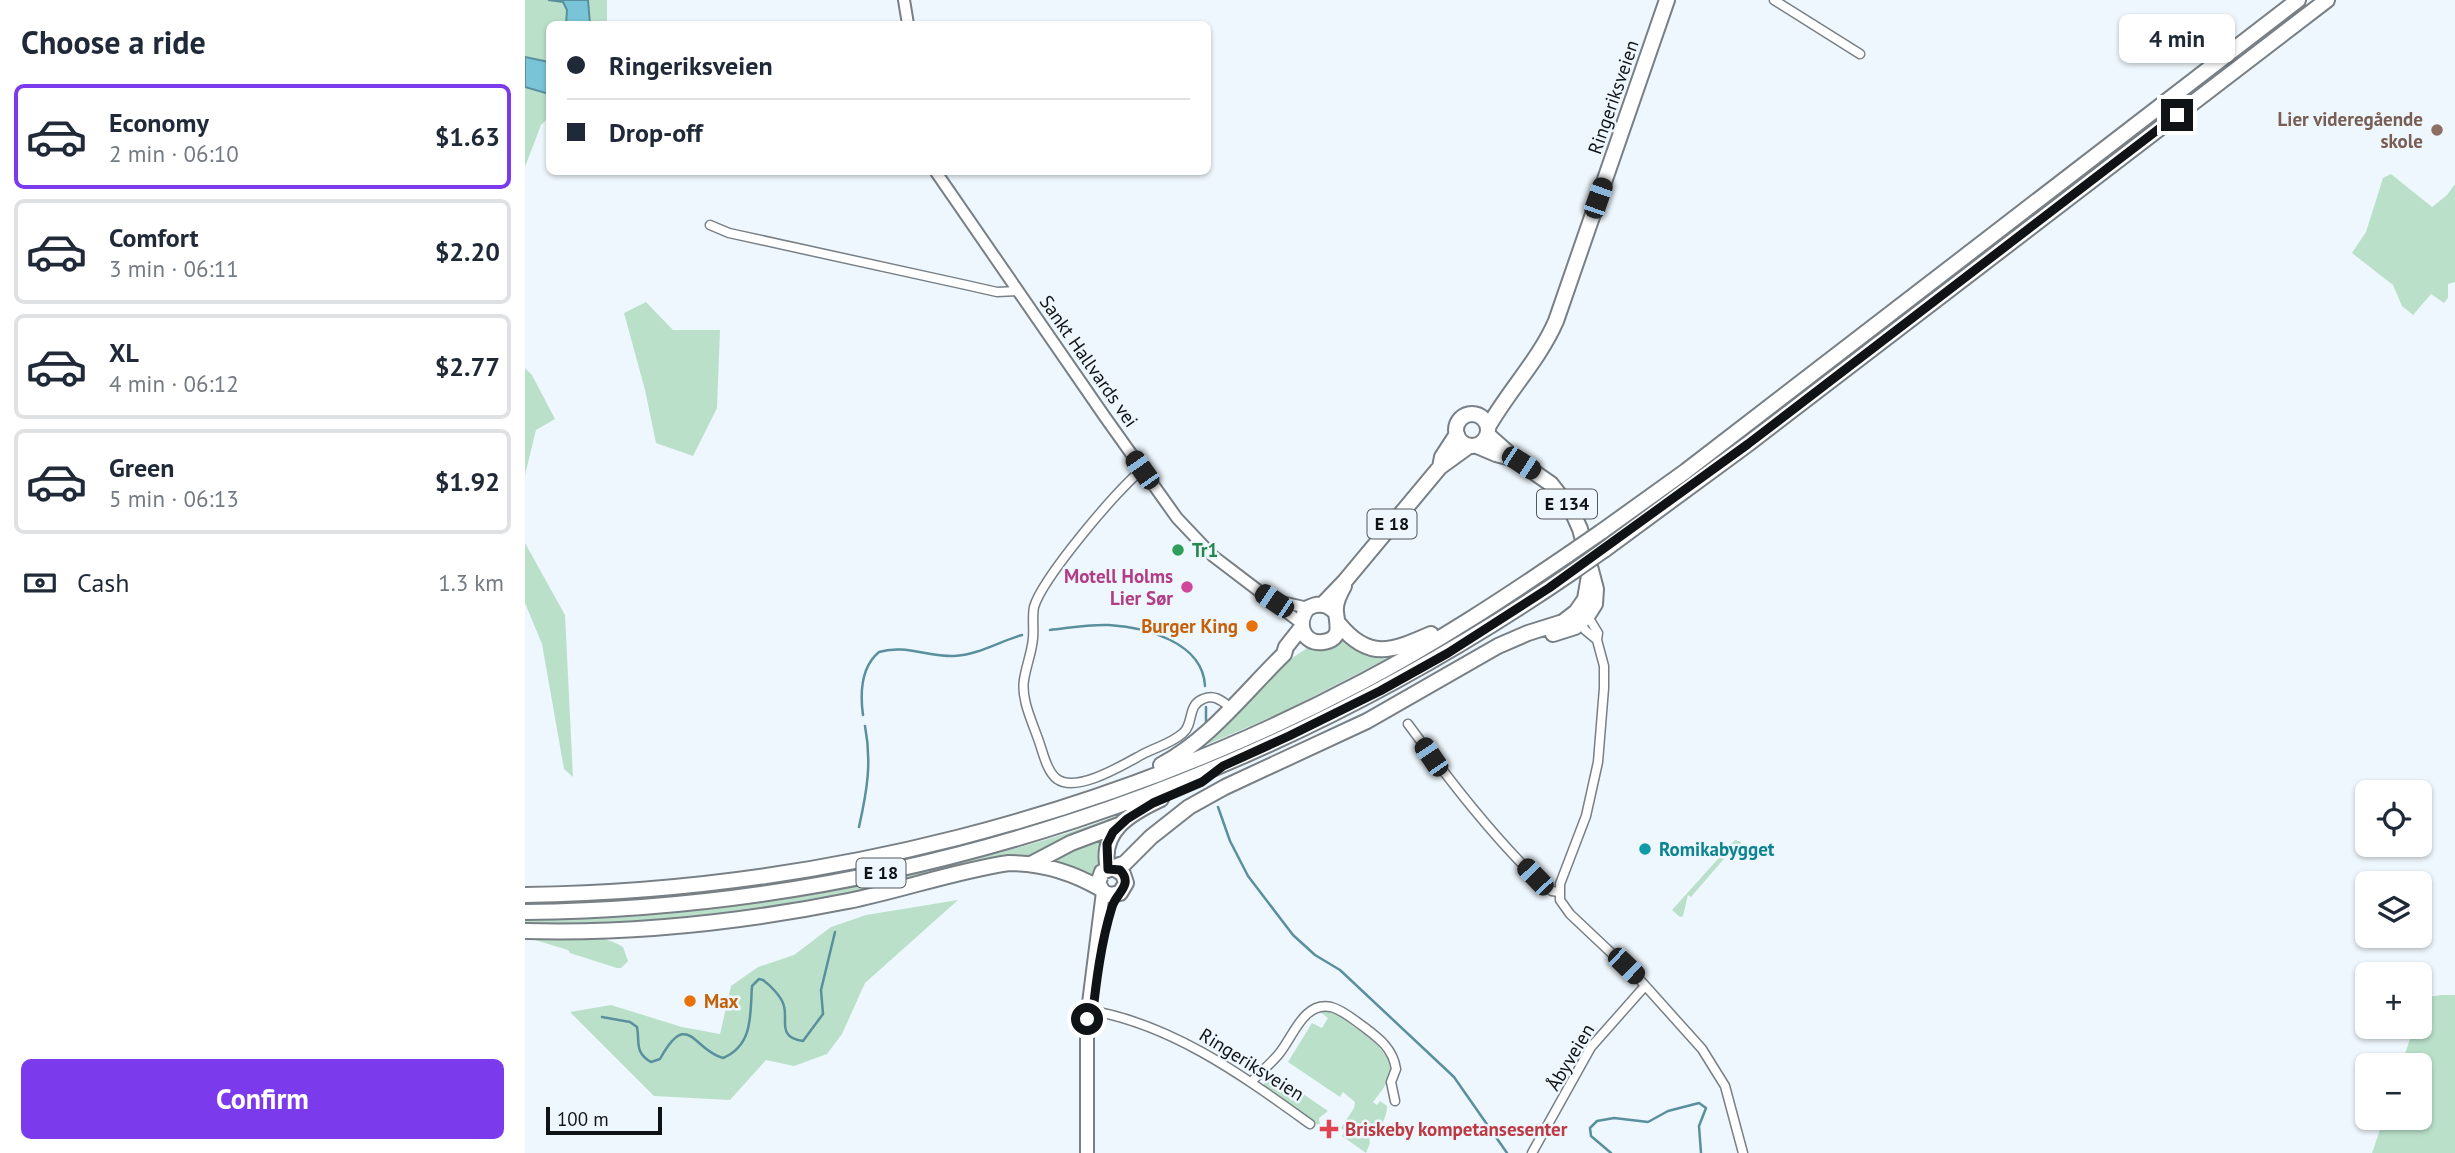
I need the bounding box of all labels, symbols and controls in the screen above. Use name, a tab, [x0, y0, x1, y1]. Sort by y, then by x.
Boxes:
callout: 4 min	[2119, 13, 2235, 62]
text: Choose a ride	[21, 21, 206, 63]
text: 4 min	[2149, 24, 2205, 53]
street label: Ringeriksveien	[1582, 37, 1644, 157]
text: Ringeriksveien	[609, 49, 773, 82]
route end	[2161, 99, 2193, 131]
icon: car	[25, 105, 88, 168]
text: Economy	[109, 106, 209, 139]
place label: Lier videregående skole	[2278, 107, 2423, 153]
text: Drop-off	[609, 116, 703, 149]
text: $1.63	[435, 120, 500, 153]
marker: Lier videregående skole	[2429, 122, 2445, 138]
text: 2 min · 06:10	[109, 139, 239, 168]
car	[1582, 175, 1615, 221]
icon: car	[25, 220, 88, 283]
text: Comfort	[109, 221, 199, 254]
text: $2.20	[435, 235, 500, 268]
text: 3 min · 06:11	[109, 254, 239, 283]
street label: Sankt Hallvards vei	[1035, 290, 1143, 432]
icon: car	[25, 335, 88, 398]
text: XL	[109, 336, 139, 369]
text: $2.77	[435, 350, 500, 383]
text: 4 min · 06:12	[109, 369, 239, 398]
car	[1498, 443, 1545, 483]
car	[1122, 447, 1163, 493]
icon: car	[25, 450, 88, 513]
text: Green	[109, 451, 174, 484]
text: $1.92	[435, 465, 500, 498]
text: 5 min · 06:13	[109, 484, 239, 513]
road number: E 134	[1537, 490, 1597, 518]
road number: E 18	[1367, 510, 1417, 538]
place label: Tr1	[1192, 538, 1218, 562]
marker: Tr1	[1170, 542, 1186, 558]
icon: cash	[21, 564, 59, 602]
place label: Motell Holms Lier Sør	[1064, 564, 1173, 610]
text: Cash	[77, 566, 129, 599]
text: 1.3 km	[438, 568, 504, 597]
marker: Motell Holms Lier Sør	[1179, 579, 1195, 595]
car	[1251, 581, 1298, 621]
place label: Burger King	[1141, 614, 1238, 638]
marker: Burger King	[1244, 618, 1260, 634]
car	[1411, 734, 1452, 780]
map controls	[2355, 780, 2432, 1130]
button: locate	[2355, 780, 2432, 857]
place label: Romikabygget	[1659, 837, 1775, 861]
marker: Romikabygget	[1637, 841, 1653, 857]
car	[1513, 855, 1558, 899]
road number: E 18	[857, 858, 905, 888]
button: layers	[2355, 871, 2432, 948]
car	[1604, 944, 1649, 988]
button: +	[2355, 962, 2432, 1039]
place label: Max	[704, 989, 739, 1013]
marker: Max	[682, 993, 698, 1009]
route start	[1071, 1003, 1103, 1035]
street label: Åbyveien	[1541, 1019, 1599, 1095]
street label: Ringeriksveien	[1195, 1022, 1309, 1106]
button: −	[2355, 1053, 2432, 1130]
button: Confirm	[21, 1059, 504, 1139]
scale bar	[546, 1104, 661, 1136]
text: 100 m	[557, 1107, 609, 1131]
place label: Briskeby kompetansesenter	[1345, 1117, 1568, 1141]
marker: Briskeby kompetansesenter	[1319, 1119, 1339, 1139]

